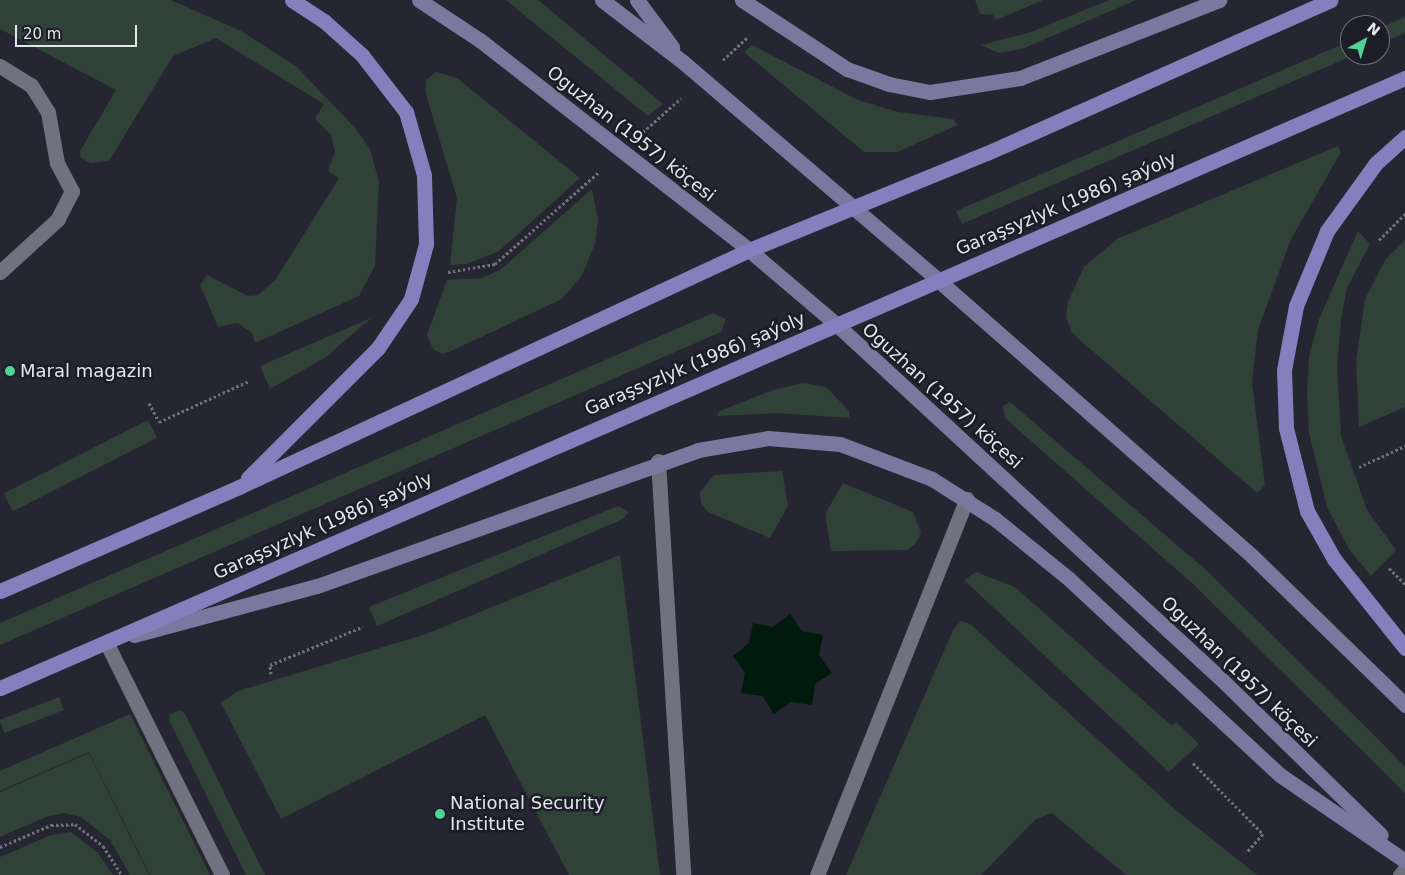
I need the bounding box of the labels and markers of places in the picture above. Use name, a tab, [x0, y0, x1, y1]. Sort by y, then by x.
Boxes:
place label: Maral magazin	[20, 360, 153, 382]
marker: Maral magazin	[4, 365, 16, 377]
place label: National Security Institute	[450, 793, 605, 836]
marker: National Security Institute	[434, 808, 446, 820]

